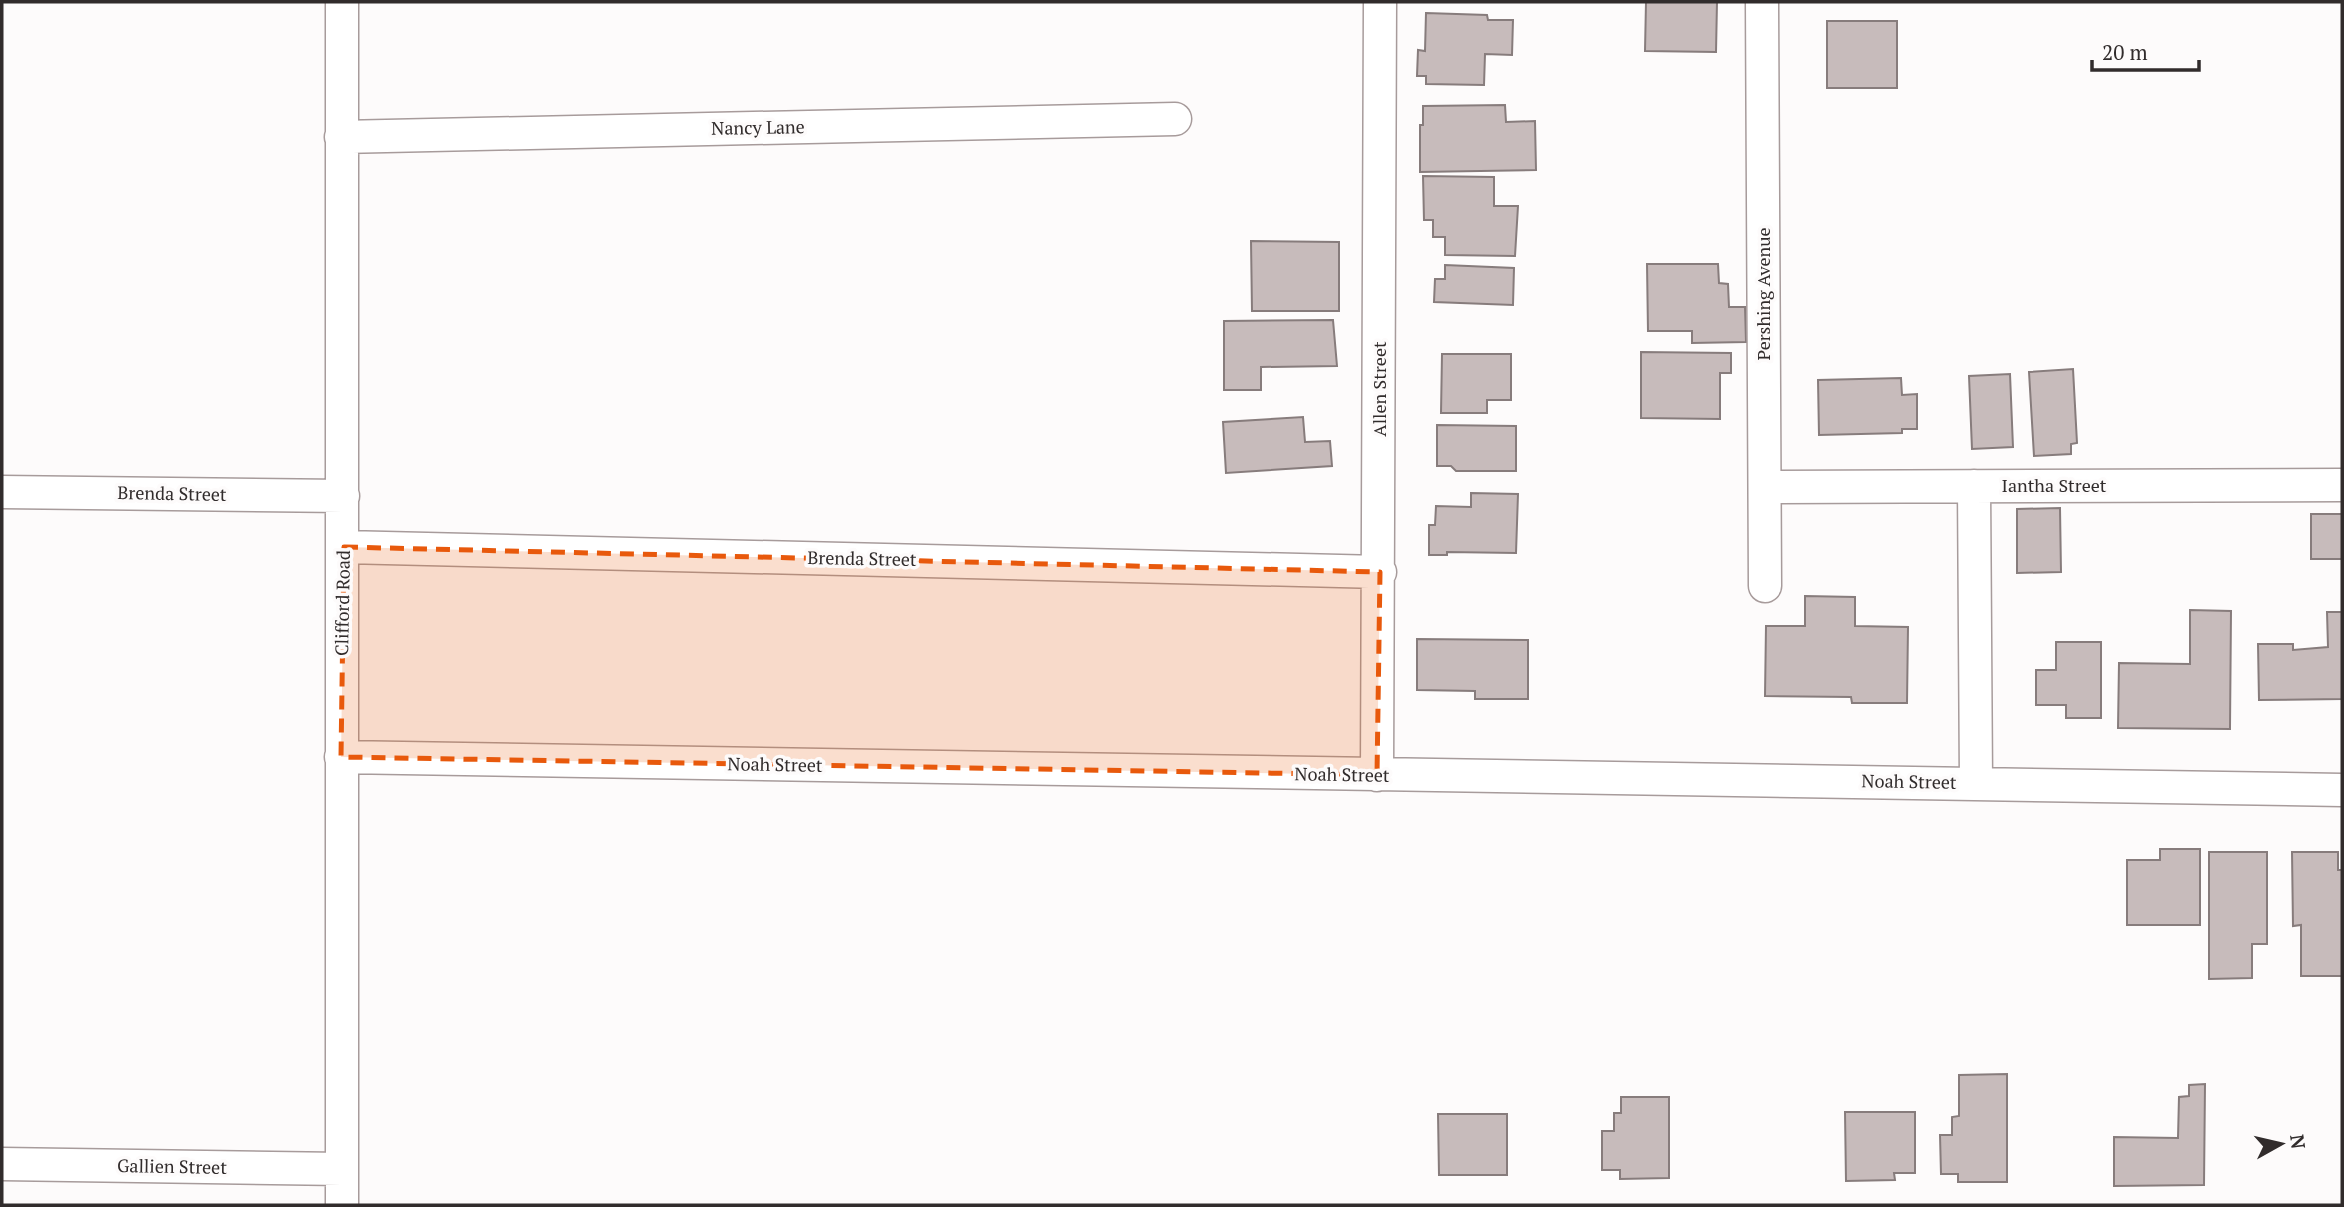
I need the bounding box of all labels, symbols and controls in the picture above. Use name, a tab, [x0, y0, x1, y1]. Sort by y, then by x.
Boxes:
scale bar	[2092, 28, 2199, 72]
text: 20 m	[2102, 38, 2148, 66]
street label: Nancy Lane	[711, 114, 805, 140]
street label: Pershing Avenue	[1751, 227, 1775, 361]
street label: Allen Street	[1367, 341, 1391, 437]
street label: Iantha Street	[2002, 473, 2107, 497]
street label: Brenda Street	[117, 480, 227, 506]
street label: Brenda Street	[807, 545, 917, 571]
street label: Clifford Road	[329, 550, 355, 656]
street label: Noah Street	[727, 751, 823, 777]
street label: Noah Street	[1294, 761, 1390, 787]
street label: Noah Street	[1861, 768, 1957, 794]
north arrow	[2246, 1109, 2316, 1179]
text: N	[2285, 1133, 2312, 1151]
street label: Gallien Street	[117, 1153, 227, 1179]

